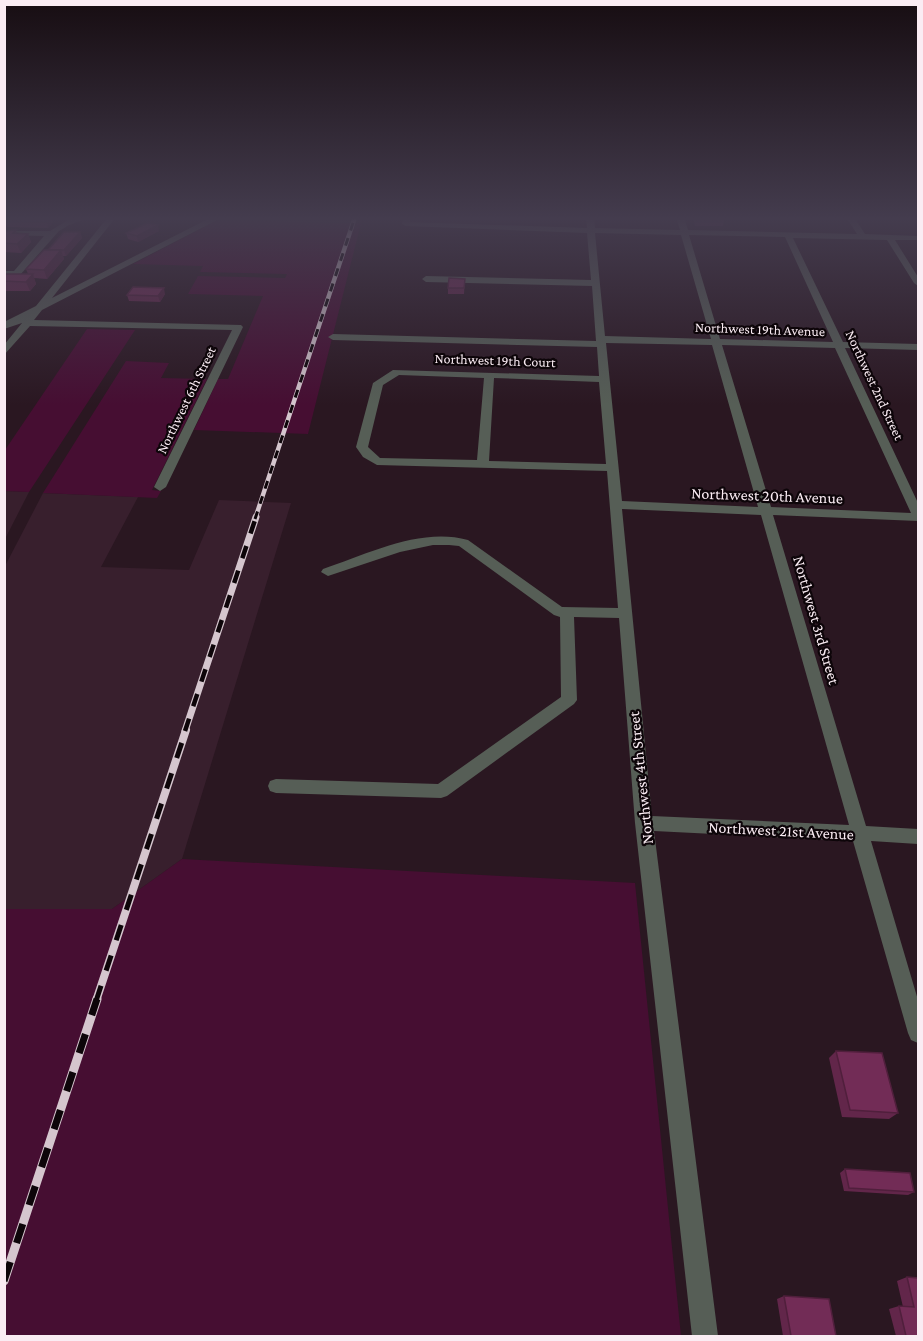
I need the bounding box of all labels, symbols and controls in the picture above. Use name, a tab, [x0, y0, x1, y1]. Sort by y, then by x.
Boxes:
street label: Northwest 19th Avenue	[695, 319, 825, 339]
street label: Northwest 2nd Street	[843, 328, 908, 443]
street label: Northwest 6th Street	[153, 344, 219, 456]
street label: Northwest 19th Court	[434, 350, 556, 370]
street label: Northwest 20th Avenue	[691, 484, 843, 507]
street label: Northwest 3rd Street	[790, 554, 843, 687]
street label: Northwest 4th Street	[625, 710, 656, 845]
street label: Northwest 21st Avenue	[708, 818, 854, 843]

